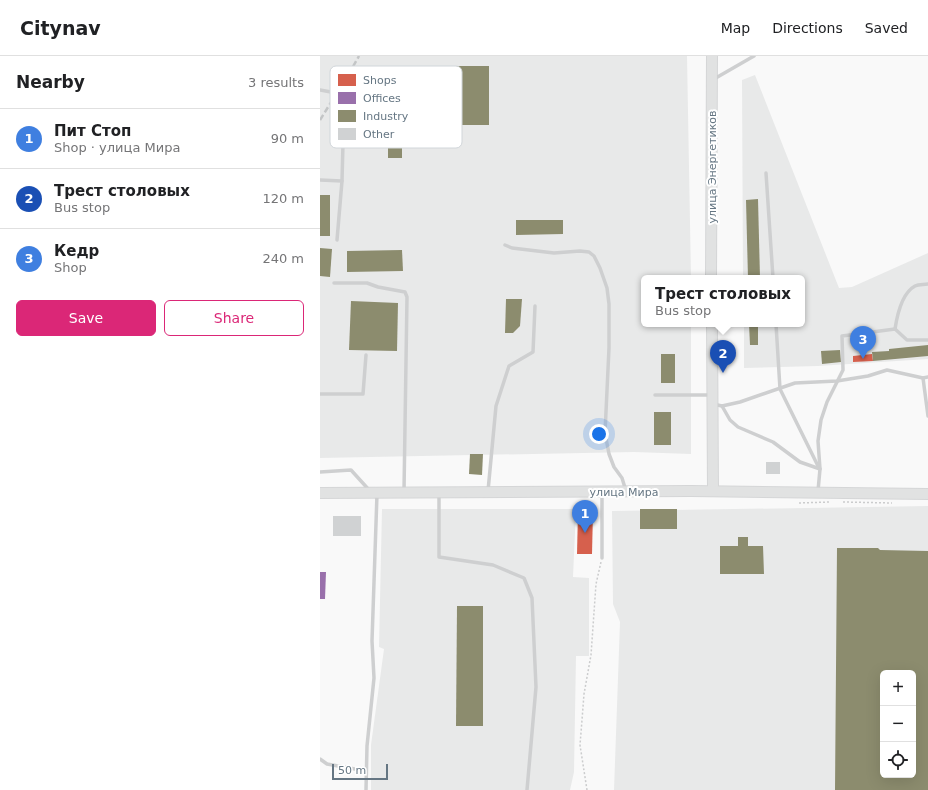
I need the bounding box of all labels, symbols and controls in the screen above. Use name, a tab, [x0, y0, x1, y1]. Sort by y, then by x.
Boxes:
text: Citynav	[20, 17, 101, 39]
text: Map	[721, 20, 750, 36]
text: Directions	[772, 20, 843, 36]
text: Saved	[865, 20, 908, 36]
legend	[330, 66, 462, 148]
text: Nearby	[16, 72, 85, 92]
text: Shops	[363, 74, 397, 87]
text: 3 results	[248, 75, 304, 90]
text: Offices	[363, 92, 401, 105]
text: Industry	[363, 110, 409, 123]
street label: улица Энергетиков	[706, 111, 719, 224]
text: Пит Стоп	[54, 122, 131, 140]
text: Other	[363, 128, 395, 141]
text: 1	[24, 131, 34, 146]
text: 90 m	[271, 131, 304, 146]
text: Shop · улица Мира	[54, 140, 180, 155]
text: Трест столовых	[54, 182, 190, 200]
text: 2	[24, 191, 34, 206]
text: 120 m	[262, 191, 304, 206]
text: Bus stop	[54, 200, 110, 215]
text: Кедр	[54, 242, 99, 260]
text: 3	[24, 251, 34, 266]
text: 240 m	[262, 251, 304, 266]
text: Shop	[54, 260, 87, 275]
popup	[641, 275, 805, 327]
text: Трест столовых	[655, 285, 791, 303]
button: Save	[16, 300, 156, 336]
button: Share	[164, 300, 304, 336]
text: Bus stop	[655, 303, 711, 318]
pin: 3	[850, 326, 876, 359]
pin: 2	[710, 340, 736, 373]
your location	[589, 424, 609, 444]
street label: улица Мира	[590, 486, 658, 499]
pin: 1	[572, 500, 598, 533]
map controls	[880, 670, 916, 778]
button: +	[880, 670, 916, 706]
button: −	[880, 706, 916, 742]
button: locate	[880, 742, 916, 778]
scale bar	[332, 762, 388, 781]
text: 50 m	[338, 764, 366, 777]

